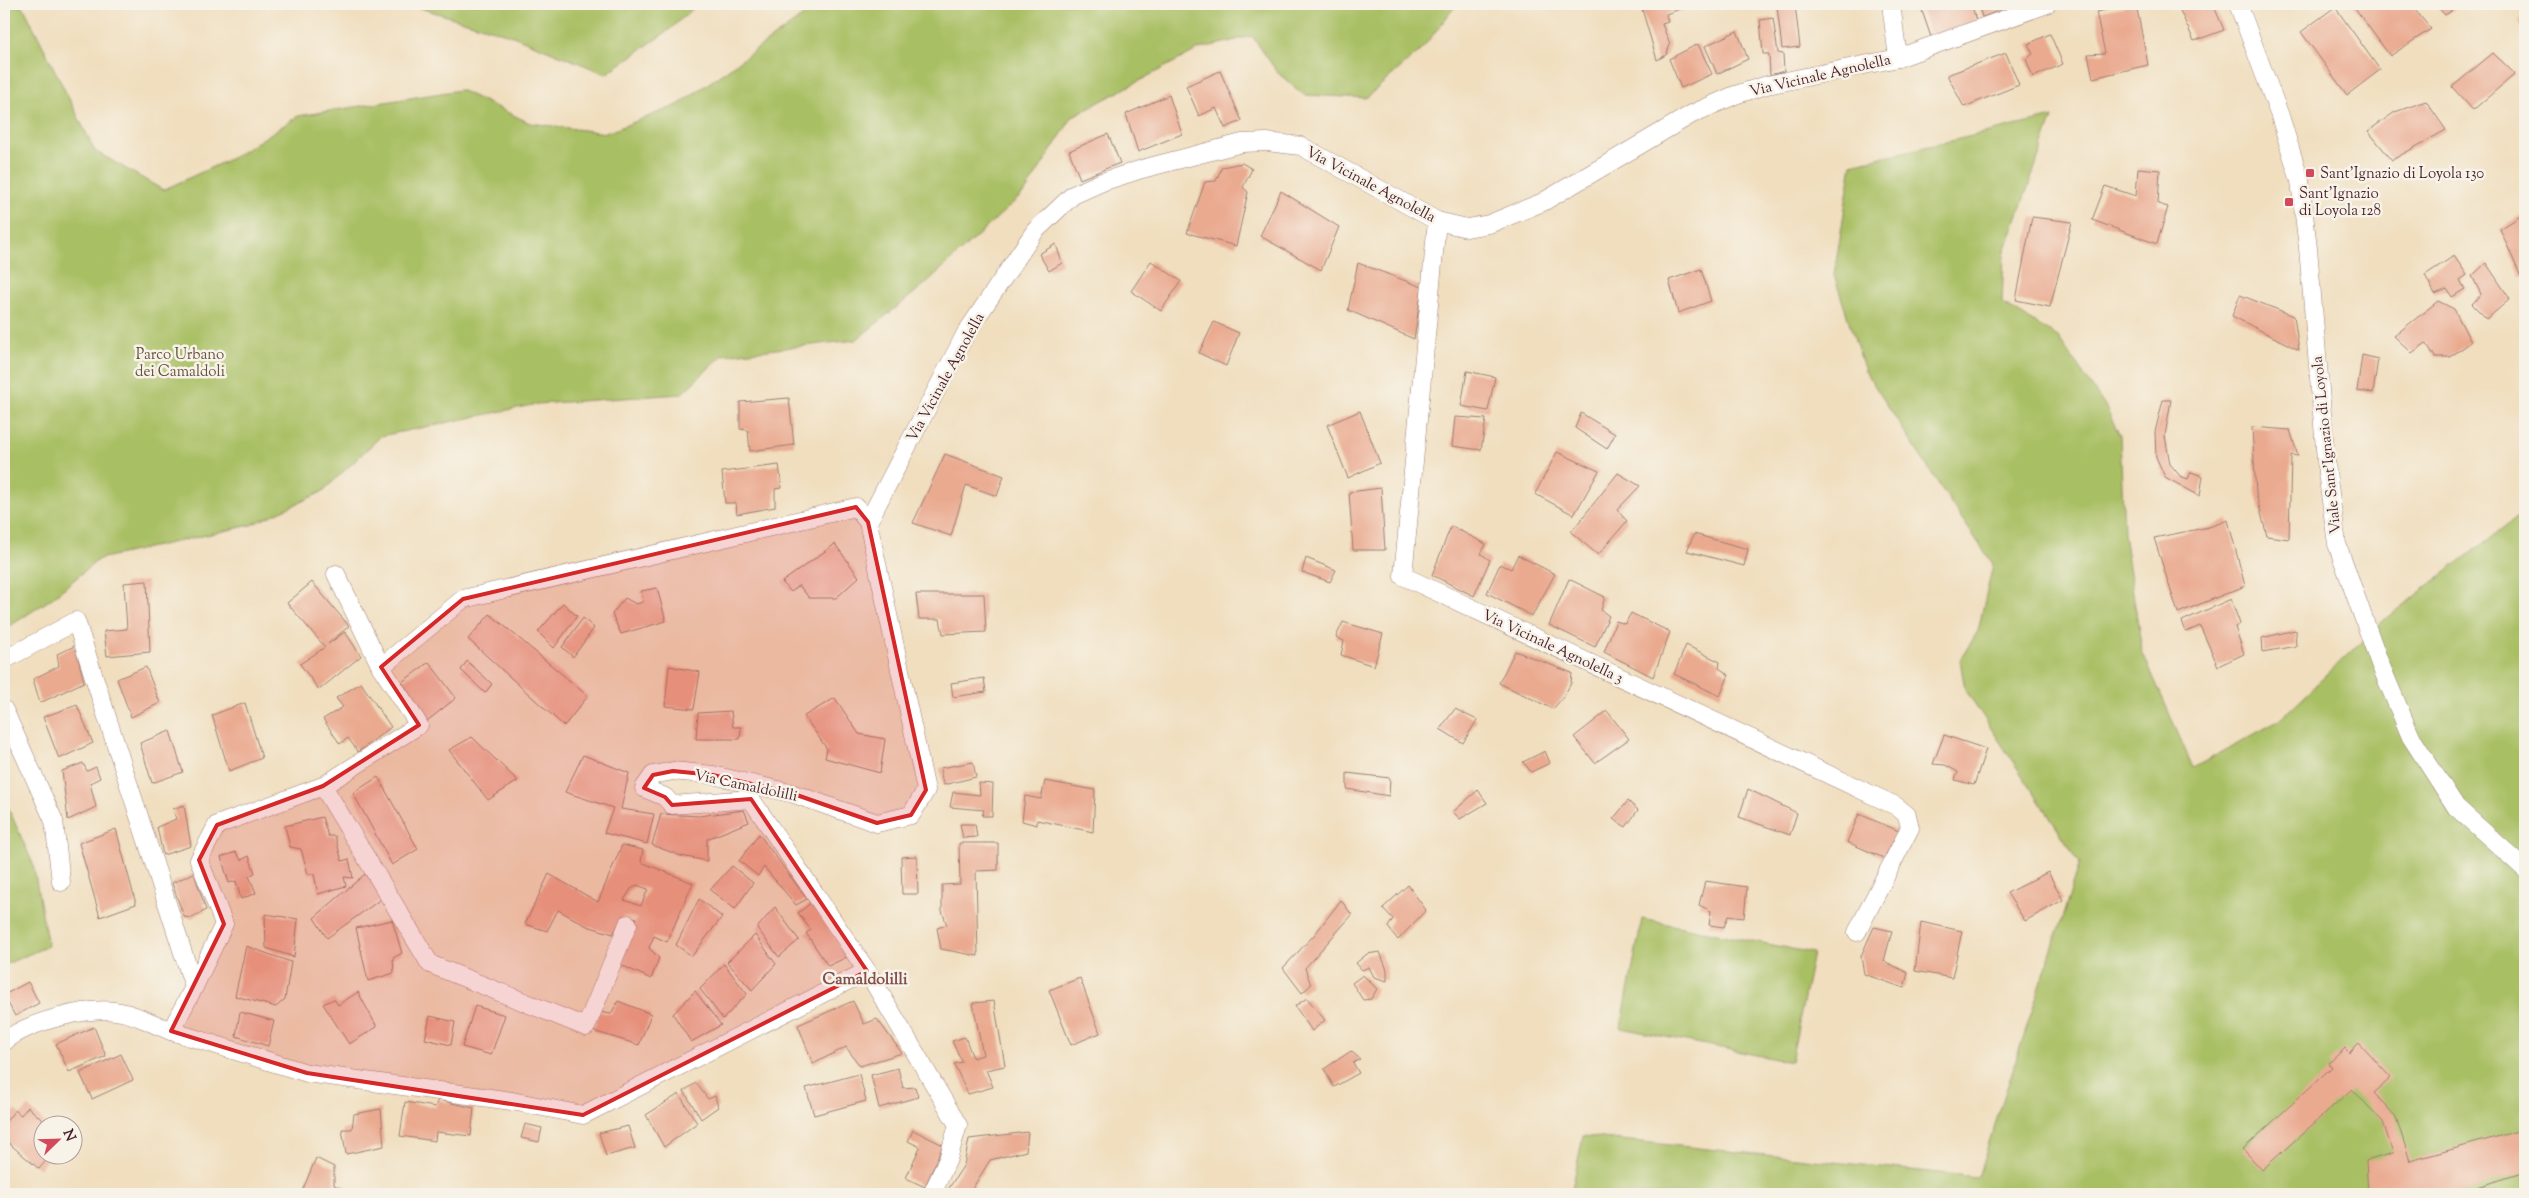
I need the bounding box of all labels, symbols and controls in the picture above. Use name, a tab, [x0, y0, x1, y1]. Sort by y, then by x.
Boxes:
street label: Via Vicinale Agnolella	[1748, 50, 1893, 103]
street label: Via Vicinale Agnolella	[1302, 142, 1439, 229]
place label: Sant'Ignazio di Loyola 130	[2320, 164, 2484, 185]
marker: Sant'Ignazio di Loyola 130	[2304, 167, 2316, 179]
place label: Sant'Ignazio di Loyola 128	[2299, 184, 2381, 222]
marker: Sant'Ignazio di Loyola 128	[2283, 196, 2295, 208]
street label: Via Vicinale Agnolella	[902, 309, 991, 446]
park label: Parco Urbano dei Camaldoli	[135, 345, 225, 383]
street label: Viale Sant'Ignazio di Loyola	[2308, 355, 2347, 535]
street label: Via Vicinale Agnolella 3	[1478, 605, 1626, 689]
street label: Via Camaldolilli	[692, 765, 799, 808]
district label: Camaldolilli	[823, 969, 908, 992]
north arrow	[32, 1116, 82, 1166]
text: N	[57, 1127, 80, 1145]

